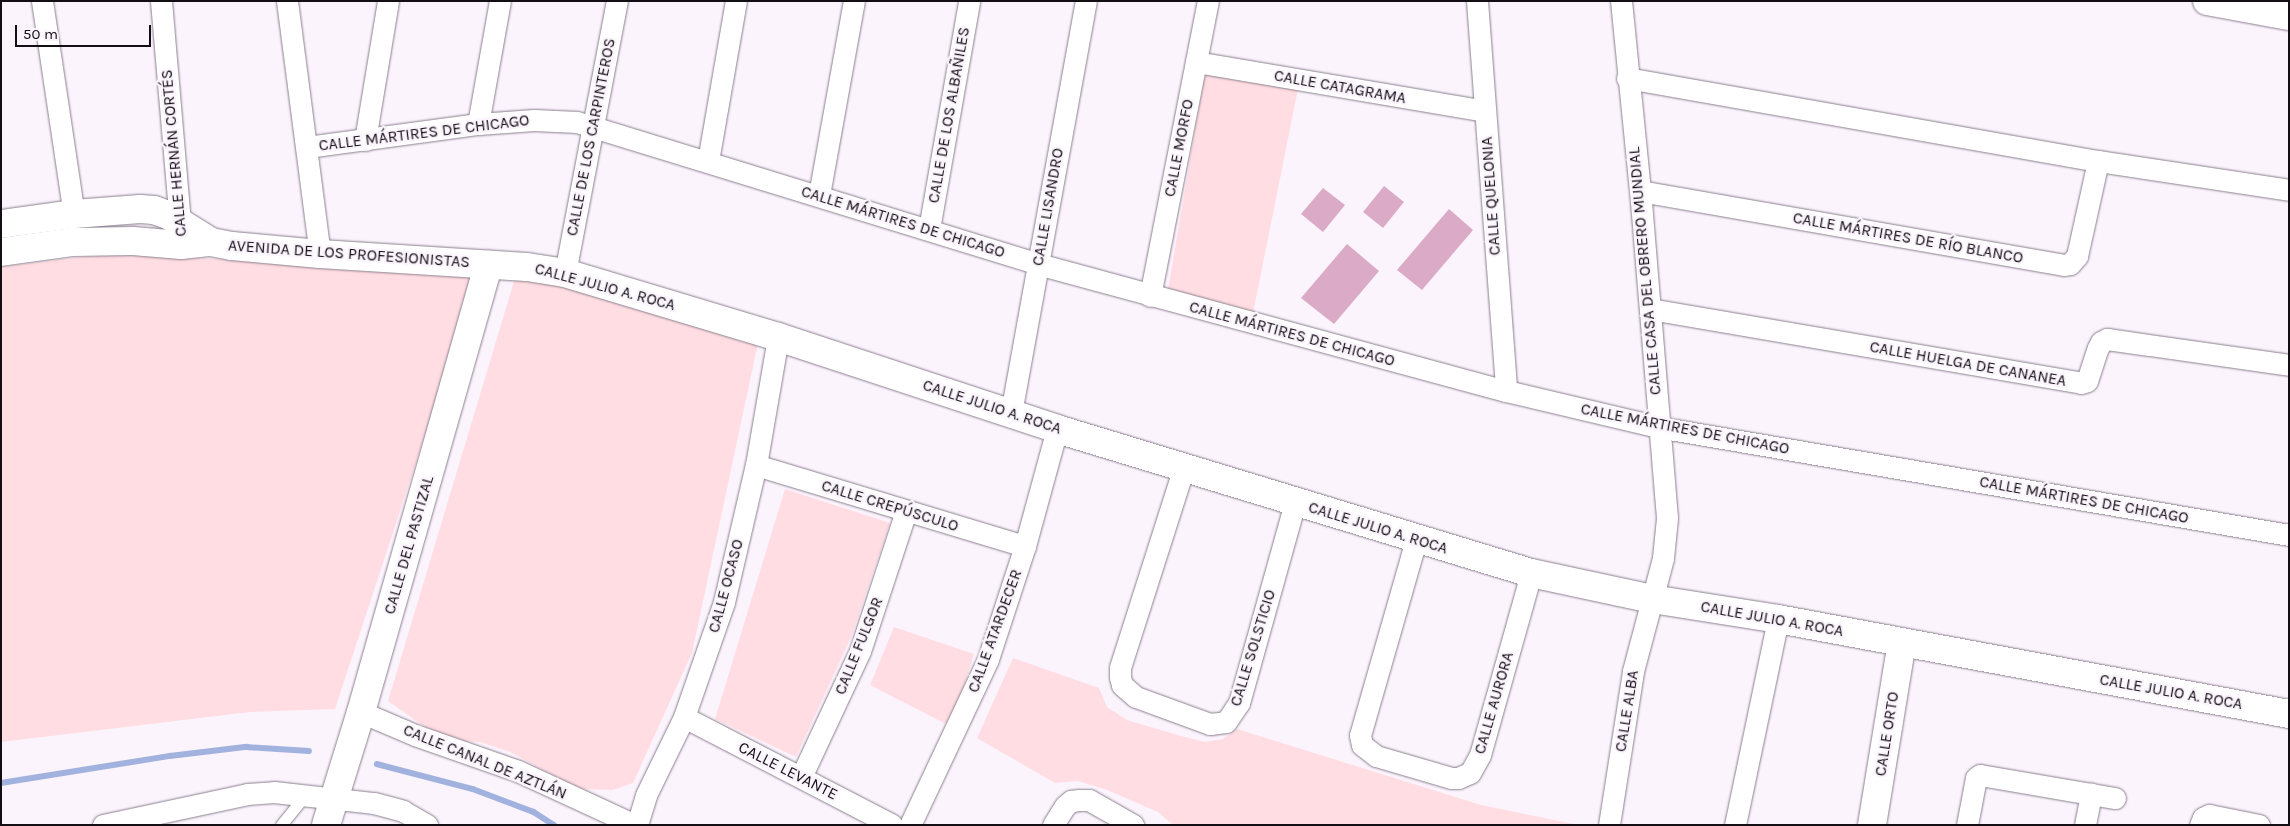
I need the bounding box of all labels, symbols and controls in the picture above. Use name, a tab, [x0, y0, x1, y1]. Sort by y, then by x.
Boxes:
scale bar	[18, 15, 154, 47]
text: 50 m	[23, 25, 58, 43]
street label: CALLE DE LOS ALBAÑILES	[924, 25, 974, 205]
street label: CALLE DE LOS CARPINTEROS	[562, 36, 620, 238]
street label: CALLE CATAGRAMA	[1273, 66, 1407, 108]
street label: CALLE HERNÁN CORTÉS	[157, 69, 191, 237]
street label: CALLE MORFO	[1160, 98, 1198, 198]
street label: CALLE MÁRTIRES DE CHICAGO	[318, 111, 530, 155]
street label: CALLE QUELONIA	[1477, 136, 1505, 256]
street label: CALLE CASA DEL OBRERO MUNDIAL	[1625, 146, 1665, 396]
street label: CALLE LISANDRO	[1028, 147, 1068, 267]
street label: CALLE MÁRTIRES DE CHICAGO	[799, 182, 1007, 262]
street label: CALLE MÁRTIRES DE RÍO BLANCO	[1791, 208, 2025, 268]
street label: AVENIDA DE LOS PROFESIONISTAS	[227, 236, 471, 272]
street label: CALLE JULIO A. ROCA	[533, 259, 677, 315]
street label: CALLE MÁRTIRES DE CHICAGO	[1187, 297, 1397, 371]
street label: CALLE HUELGA DE CANANEA	[1868, 337, 2068, 391]
street label: CALLE JULIO A. ROCA	[920, 376, 1064, 438]
street label: CALLE MÁRTIRES DE CHICAGO	[1579, 399, 1791, 459]
street label: CALLE MÁRTIRES DE CHICAGO	[1978, 472, 2190, 528]
street label: CALLE DEL PASTIZAL	[380, 473, 438, 617]
street label: CALLE CREPÚSCULO	[819, 476, 961, 536]
street label: CALLE JULIO A. ROCA	[1306, 498, 1450, 558]
street label: CALLE OCASO	[704, 537, 748, 635]
street label: CALLE ATARDECER	[964, 567, 1026, 695]
street label: CALLE SOLSTICIO	[1226, 587, 1280, 709]
street label: CALLE FULGOR	[831, 594, 887, 698]
street label: CALLE JULIO A. ROCA	[1699, 597, 1845, 641]
street label: CALLE AURORA	[1470, 650, 1518, 756]
street label: CALLE ALBA	[1611, 669, 1643, 753]
street label: CALLE JULIO A. ROCA	[2098, 670, 2244, 714]
street label: CALLE ORTO	[1871, 690, 1903, 778]
street label: CALLE CANAL DE AZTLÁN	[400, 720, 570, 804]
street label: CALLE LEVANTE	[735, 738, 841, 804]

